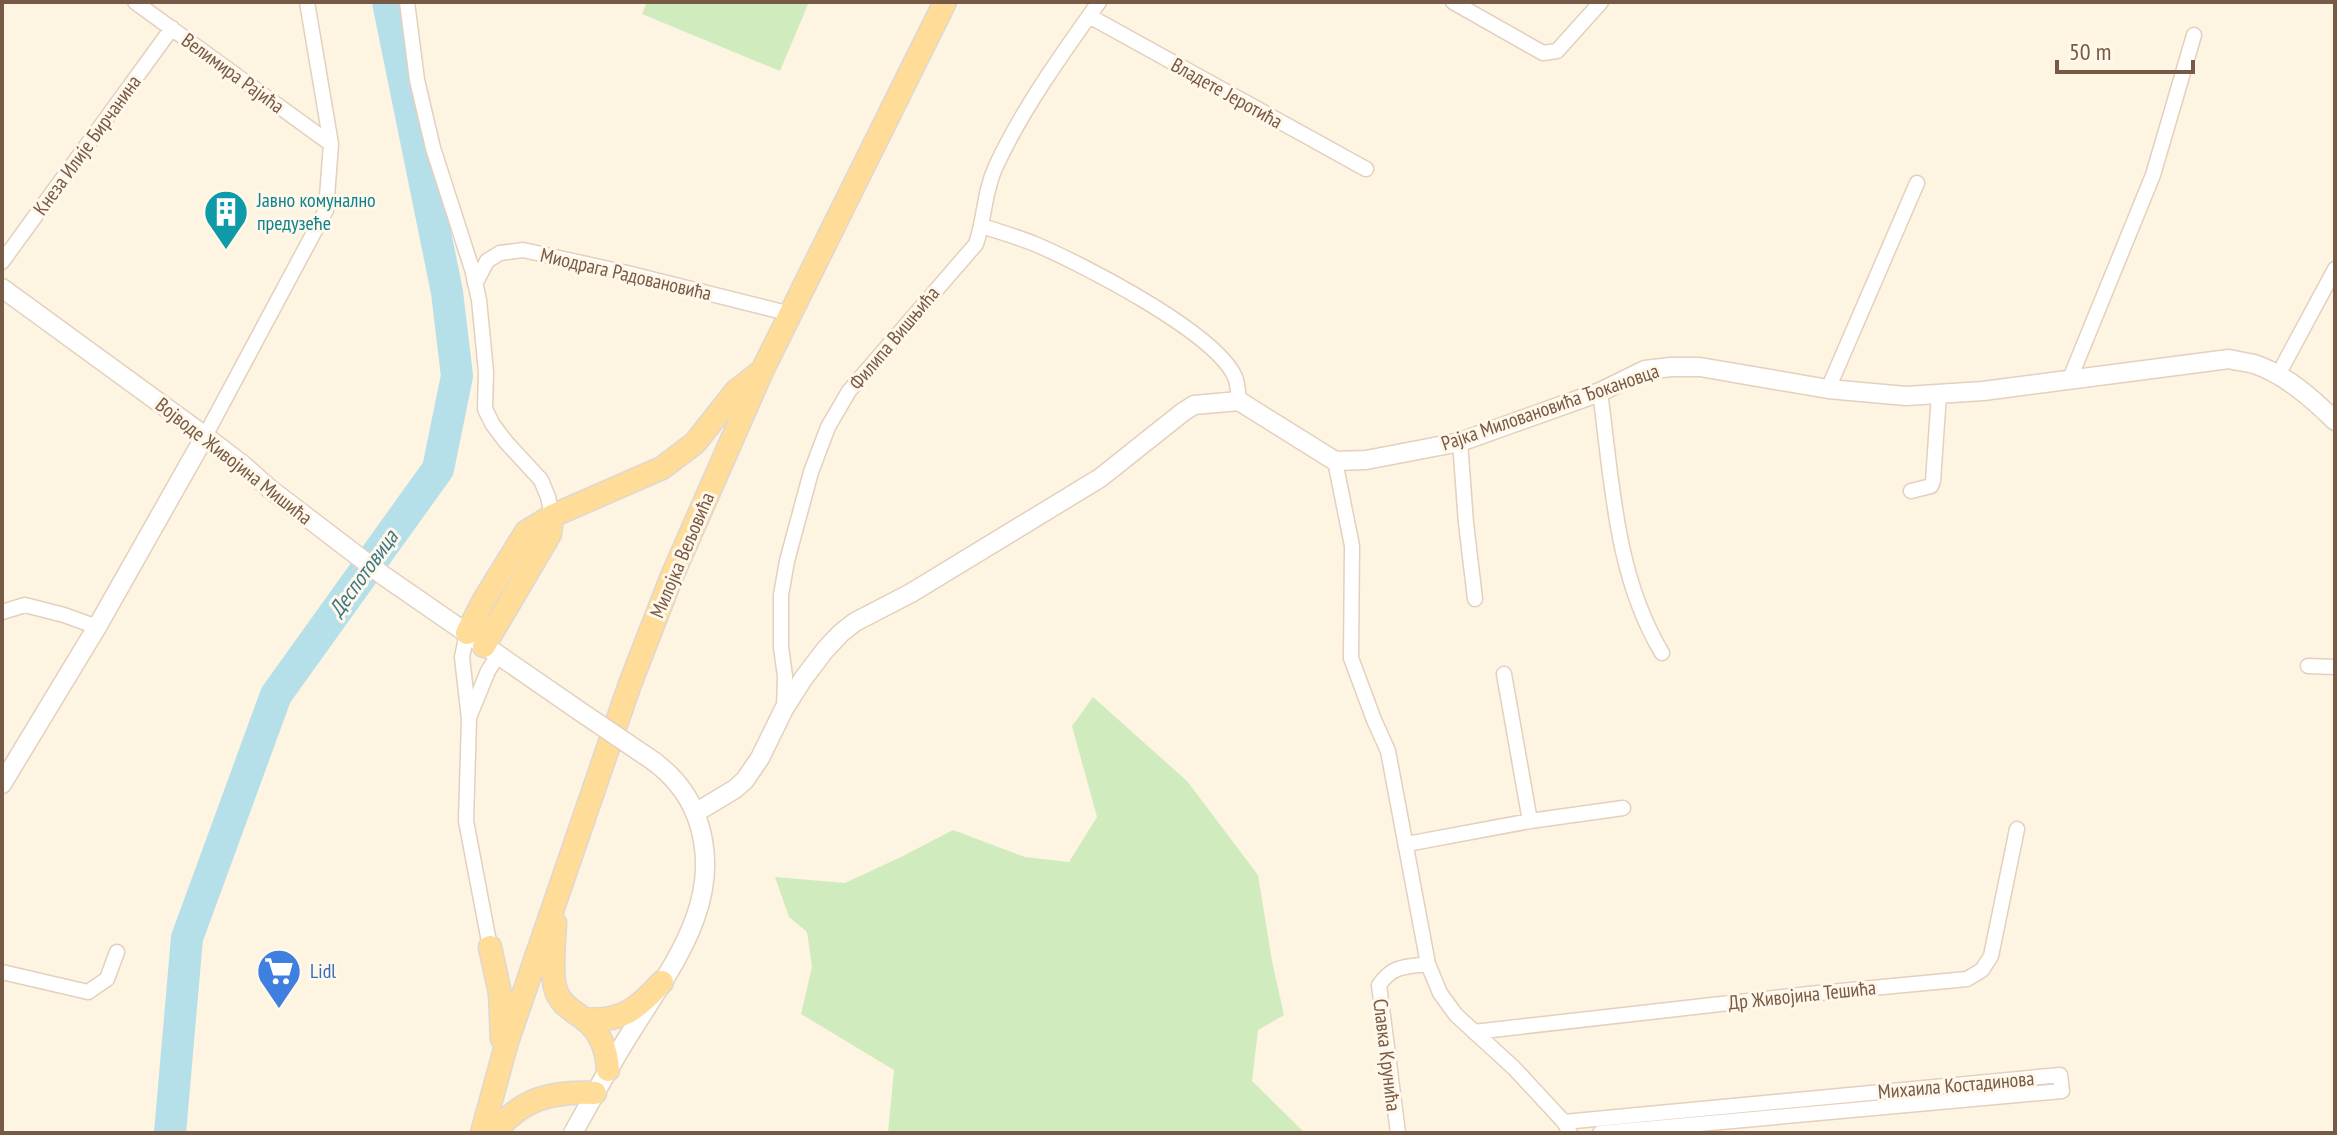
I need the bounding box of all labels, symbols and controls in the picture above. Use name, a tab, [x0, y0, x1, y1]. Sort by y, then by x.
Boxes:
scale bar	[2057, 24, 2193, 74]
street label: Велимира Рајића	[176, 27, 290, 119]
text: 50 m	[2069, 36, 2111, 67]
street label: Владете Јеротића	[1167, 52, 1287, 134]
street label: Кнеза Илије Бирчанина	[27, 70, 147, 220]
place label: Јавно комунално предузеће	[256, 187, 376, 236]
building icon: Јавно комунално предузеће	[202, 188, 250, 251]
street label: Миодрага Радовановића	[538, 242, 714, 306]
street label: Филипа Вишњића	[843, 281, 945, 395]
street label: Рајка Миловановића Ђокановца	[1438, 358, 1662, 456]
street label: Војводе Живојина Мишића	[150, 392, 318, 530]
street label: Милојка Вељовића	[644, 488, 720, 622]
water label: Деспотовица	[322, 523, 405, 623]
supermarket icon: Lidl	[255, 947, 303, 1010]
place label: Lidl	[310, 958, 336, 984]
street label: Др Живојина Тешића	[1727, 974, 1877, 1016]
street label: Славка Крунића	[1367, 997, 1407, 1113]
street label: Михаила Костадинова	[1877, 1065, 2035, 1105]

